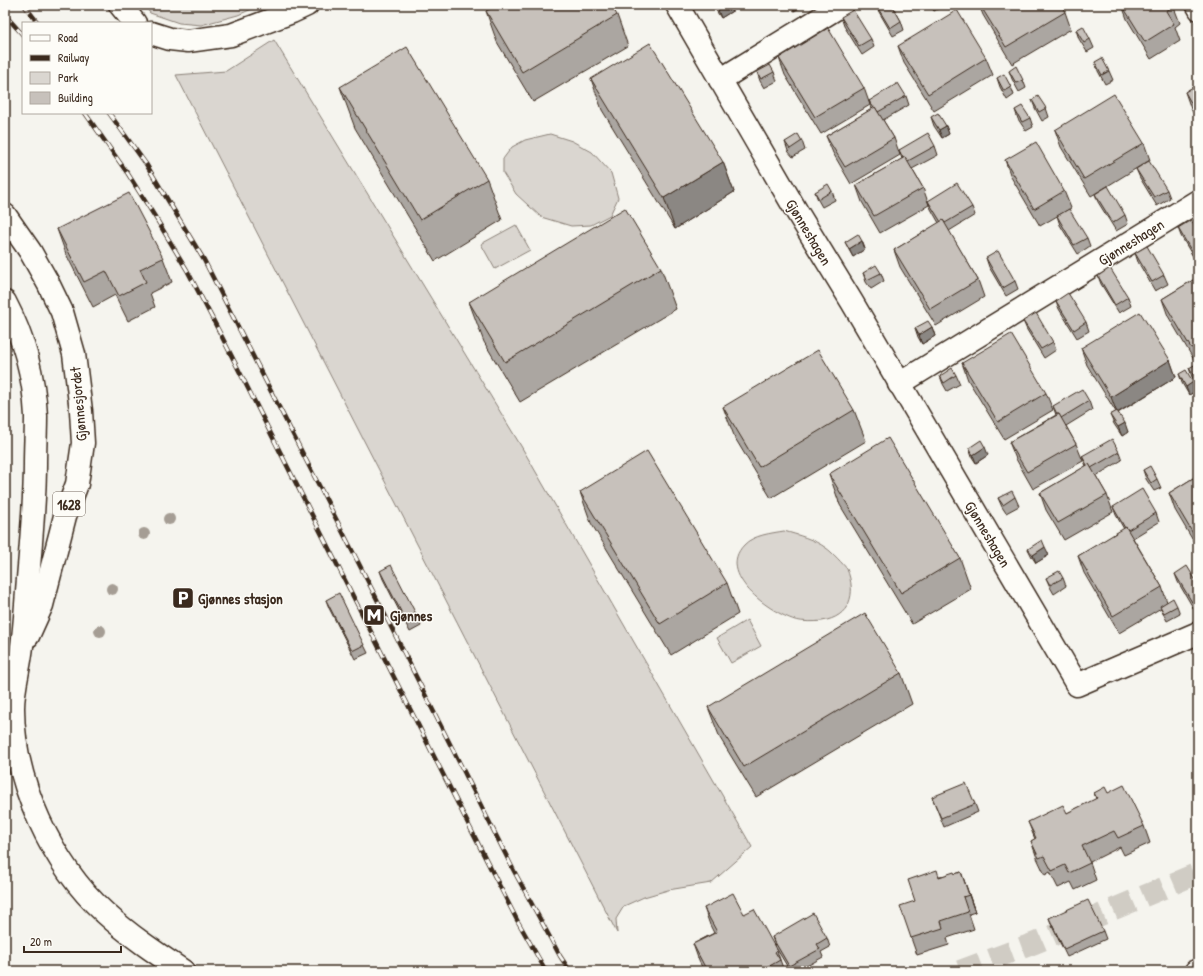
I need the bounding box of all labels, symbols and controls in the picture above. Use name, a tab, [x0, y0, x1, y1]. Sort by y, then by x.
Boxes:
legend	[22, 22, 152, 114]
text: Road	[58, 29, 78, 46]
text: Railway	[58, 49, 89, 66]
text: Park	[58, 69, 78, 86]
text: Building	[58, 89, 93, 106]
street label: Gjønneshagen	[781, 195, 837, 269]
street label: Gjønneshagen	[1094, 213, 1168, 270]
street label: Gjønnesjordet	[64, 365, 92, 442]
road number: 1628	[53, 492, 85, 516]
street label: Gjønneshagen	[960, 497, 1016, 571]
parking icon: Gjønnes stasjon	[170, 585, 196, 611]
place label: Gjønnes stasjon	[198, 588, 283, 609]
metro station icon: Gjønnes	[361, 602, 387, 628]
place label: Gjønnes	[390, 605, 433, 626]
scale bar	[24, 928, 121, 954]
text: 20 m	[30, 933, 52, 950]

